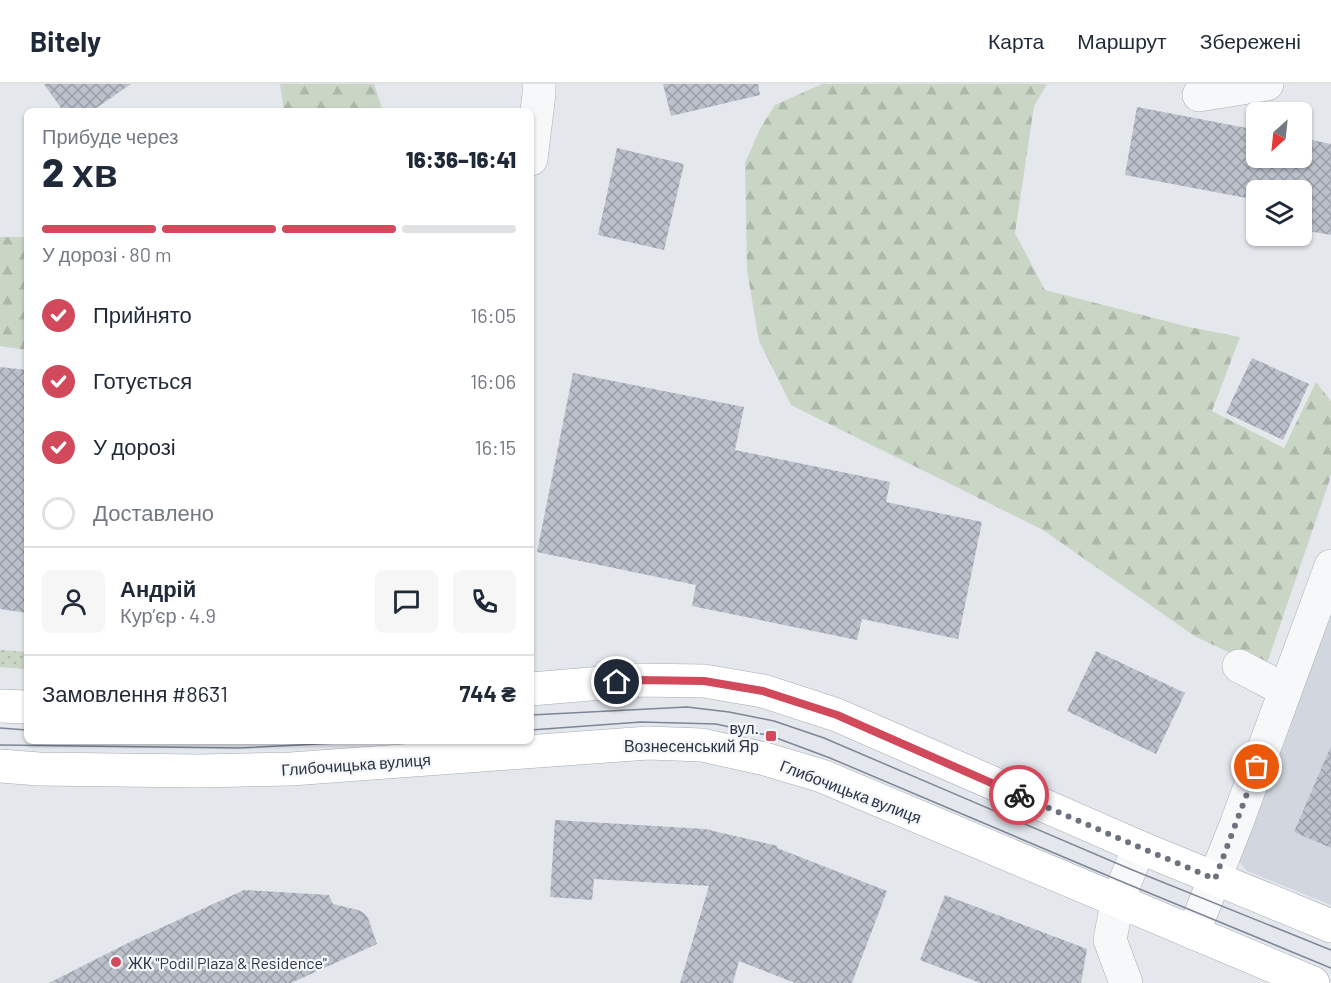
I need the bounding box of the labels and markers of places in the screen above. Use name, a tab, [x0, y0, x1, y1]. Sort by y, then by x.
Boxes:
pin	[591, 656, 642, 707]
place label: вул. Вознесенський Яр	[624, 718, 759, 755]
marker: вул. Вознесенський Яр	[764, 729, 778, 743]
pin	[1231, 741, 1282, 792]
place label: ЖК "Podil Plaza & Residence"	[128, 953, 327, 972]
marker: ЖК "Podil Plaza & Residence"	[109, 955, 123, 969]

